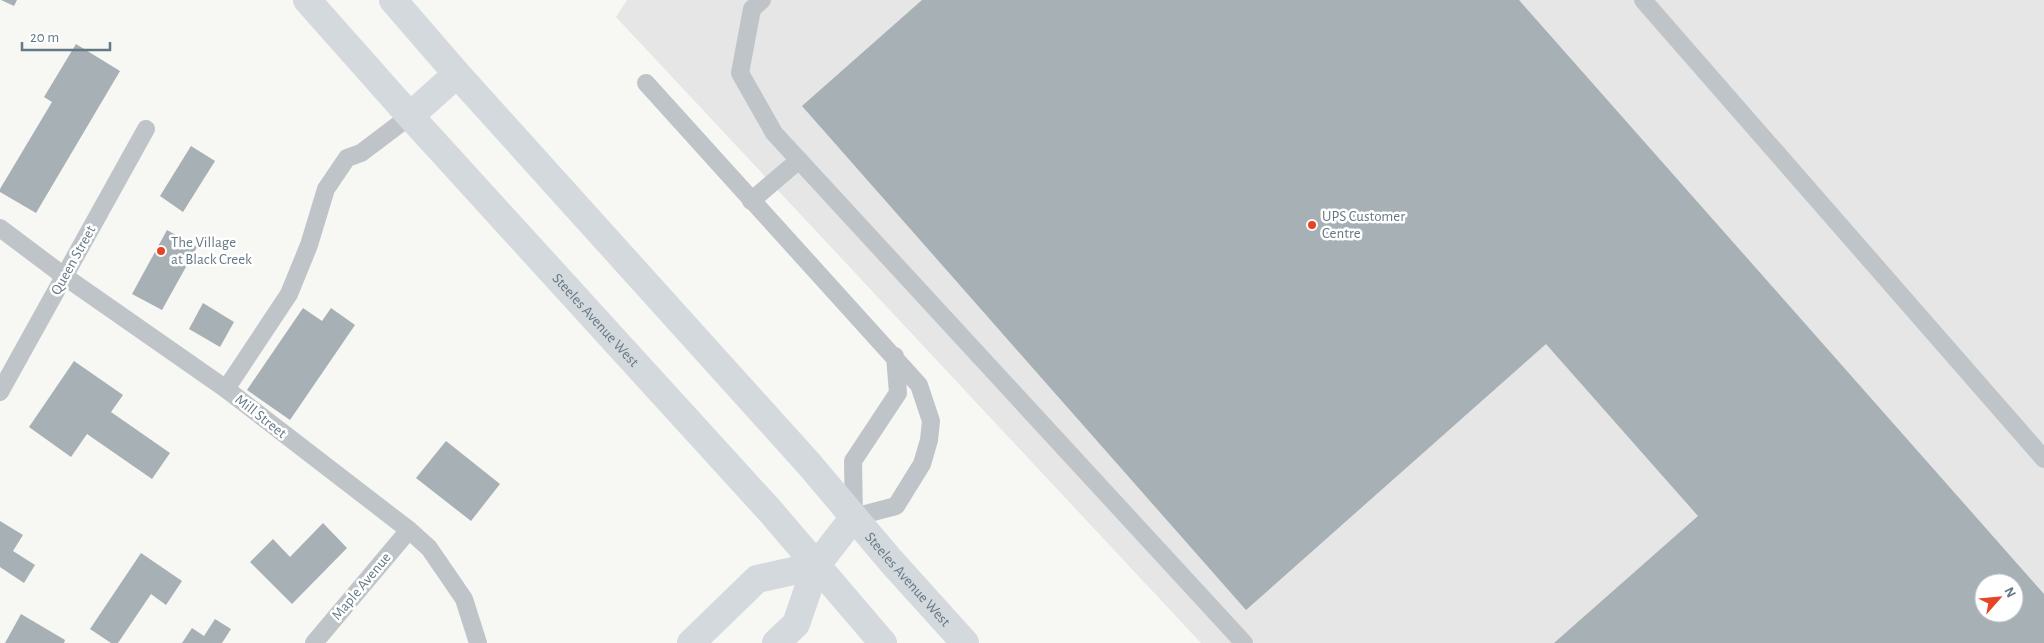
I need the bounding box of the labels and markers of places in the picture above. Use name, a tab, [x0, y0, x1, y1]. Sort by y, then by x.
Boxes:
place label: UPS Customer Centre	[1322, 209, 1405, 241]
marker: UPS Customer Centre	[1306, 219, 1318, 231]
place label: The Village at Black Creek	[171, 235, 252, 267]
marker: The Village at Black Creek	[155, 245, 167, 257]

